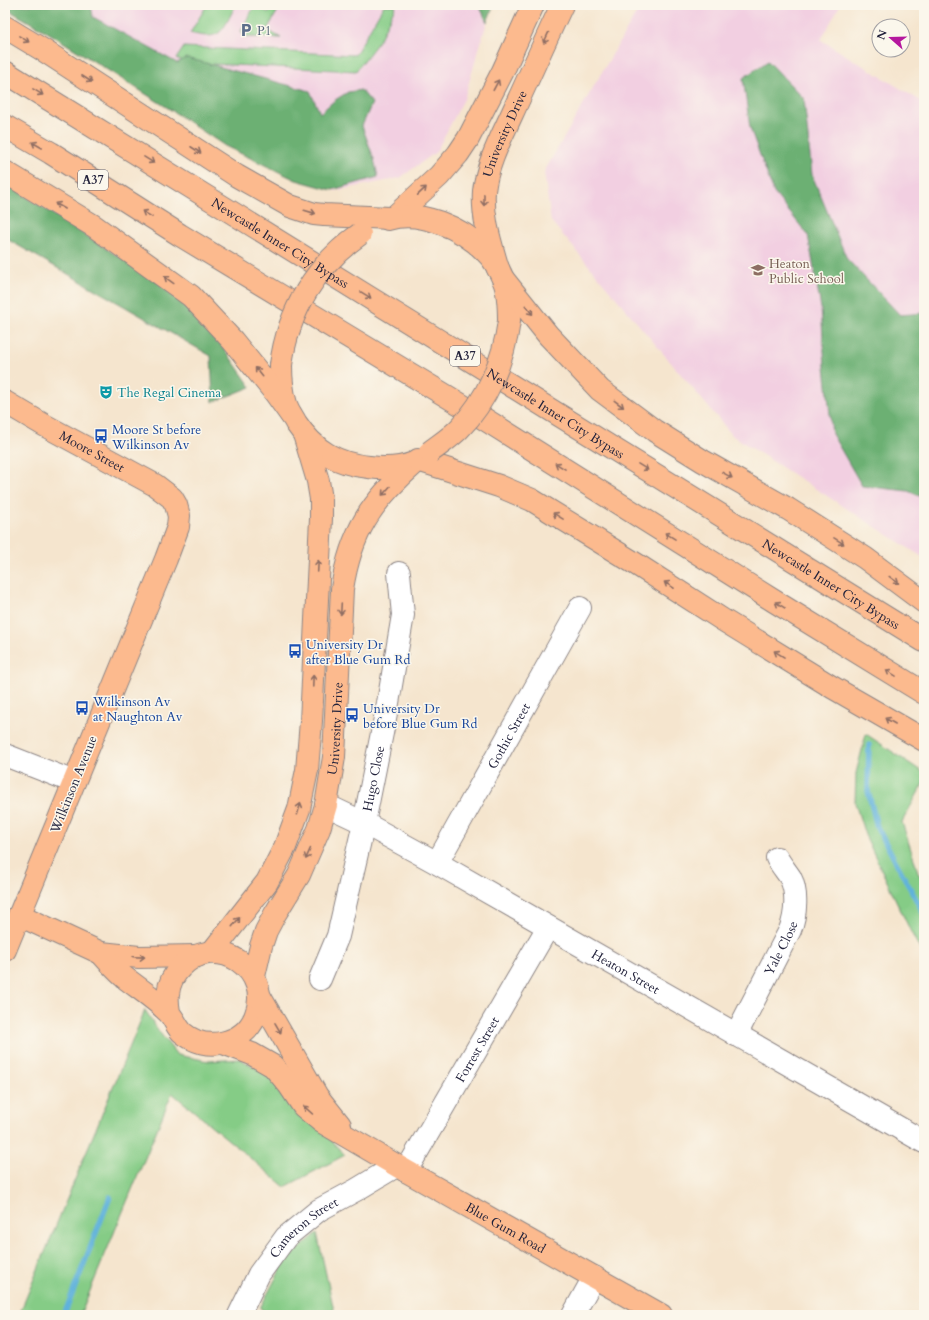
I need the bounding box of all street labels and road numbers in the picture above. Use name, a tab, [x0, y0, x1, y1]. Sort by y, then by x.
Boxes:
street label: University Drive	[479, 87, 532, 179]
road number: A37	[78, 170, 108, 190]
street label: Newcastle Inner City Bypass	[208, 194, 352, 293]
road number: A37	[450, 346, 480, 366]
street label: Newcastle Inner City Bypass	[483, 365, 628, 463]
street label: Moore Street	[56, 427, 128, 477]
street label: Newcastle Inner City Bypass	[759, 535, 903, 634]
street label: University Drive	[323, 682, 348, 776]
street label: Gothic Street	[484, 700, 535, 772]
street label: Wilkinson Avenue	[46, 733, 102, 837]
street label: Hugo Close	[359, 744, 389, 813]
street label: Yale Close	[760, 919, 802, 978]
street label: Heaton Street	[588, 945, 663, 999]
street label: Forrest Street	[452, 1014, 504, 1086]
street label: Cameron Street	[266, 1193, 341, 1262]
street label: Blue Gum Road	[462, 1198, 549, 1258]

